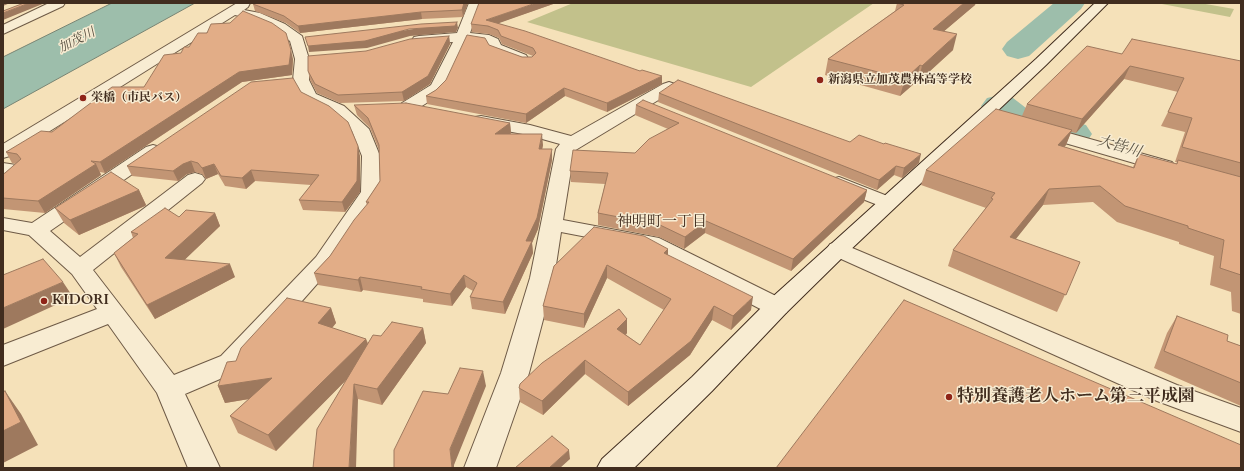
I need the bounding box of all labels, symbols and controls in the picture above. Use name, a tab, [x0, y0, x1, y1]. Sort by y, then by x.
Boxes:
water label: 加茂川	[56, 25, 98, 57]
place label: 新潟県立加茂農林高等学校	[828, 73, 972, 87]
marker: 新潟県立加茂農林高等学校	[815, 75, 825, 85]
place label: 栄橋（市民バス）	[91, 91, 187, 105]
marker: 栄橋（市民バス）	[78, 93, 88, 103]
water label: 大皆川	[1095, 132, 1143, 162]
district label: 神明町一丁目	[617, 214, 707, 232]
place label: KIDORI	[52, 293, 109, 309]
marker: KIDORI	[39, 296, 49, 306]
place label: 特別養護老人ホーム第三平成園	[957, 387, 1195, 407]
marker: 特別養護老人ホーム第三平成園	[944, 392, 954, 402]

